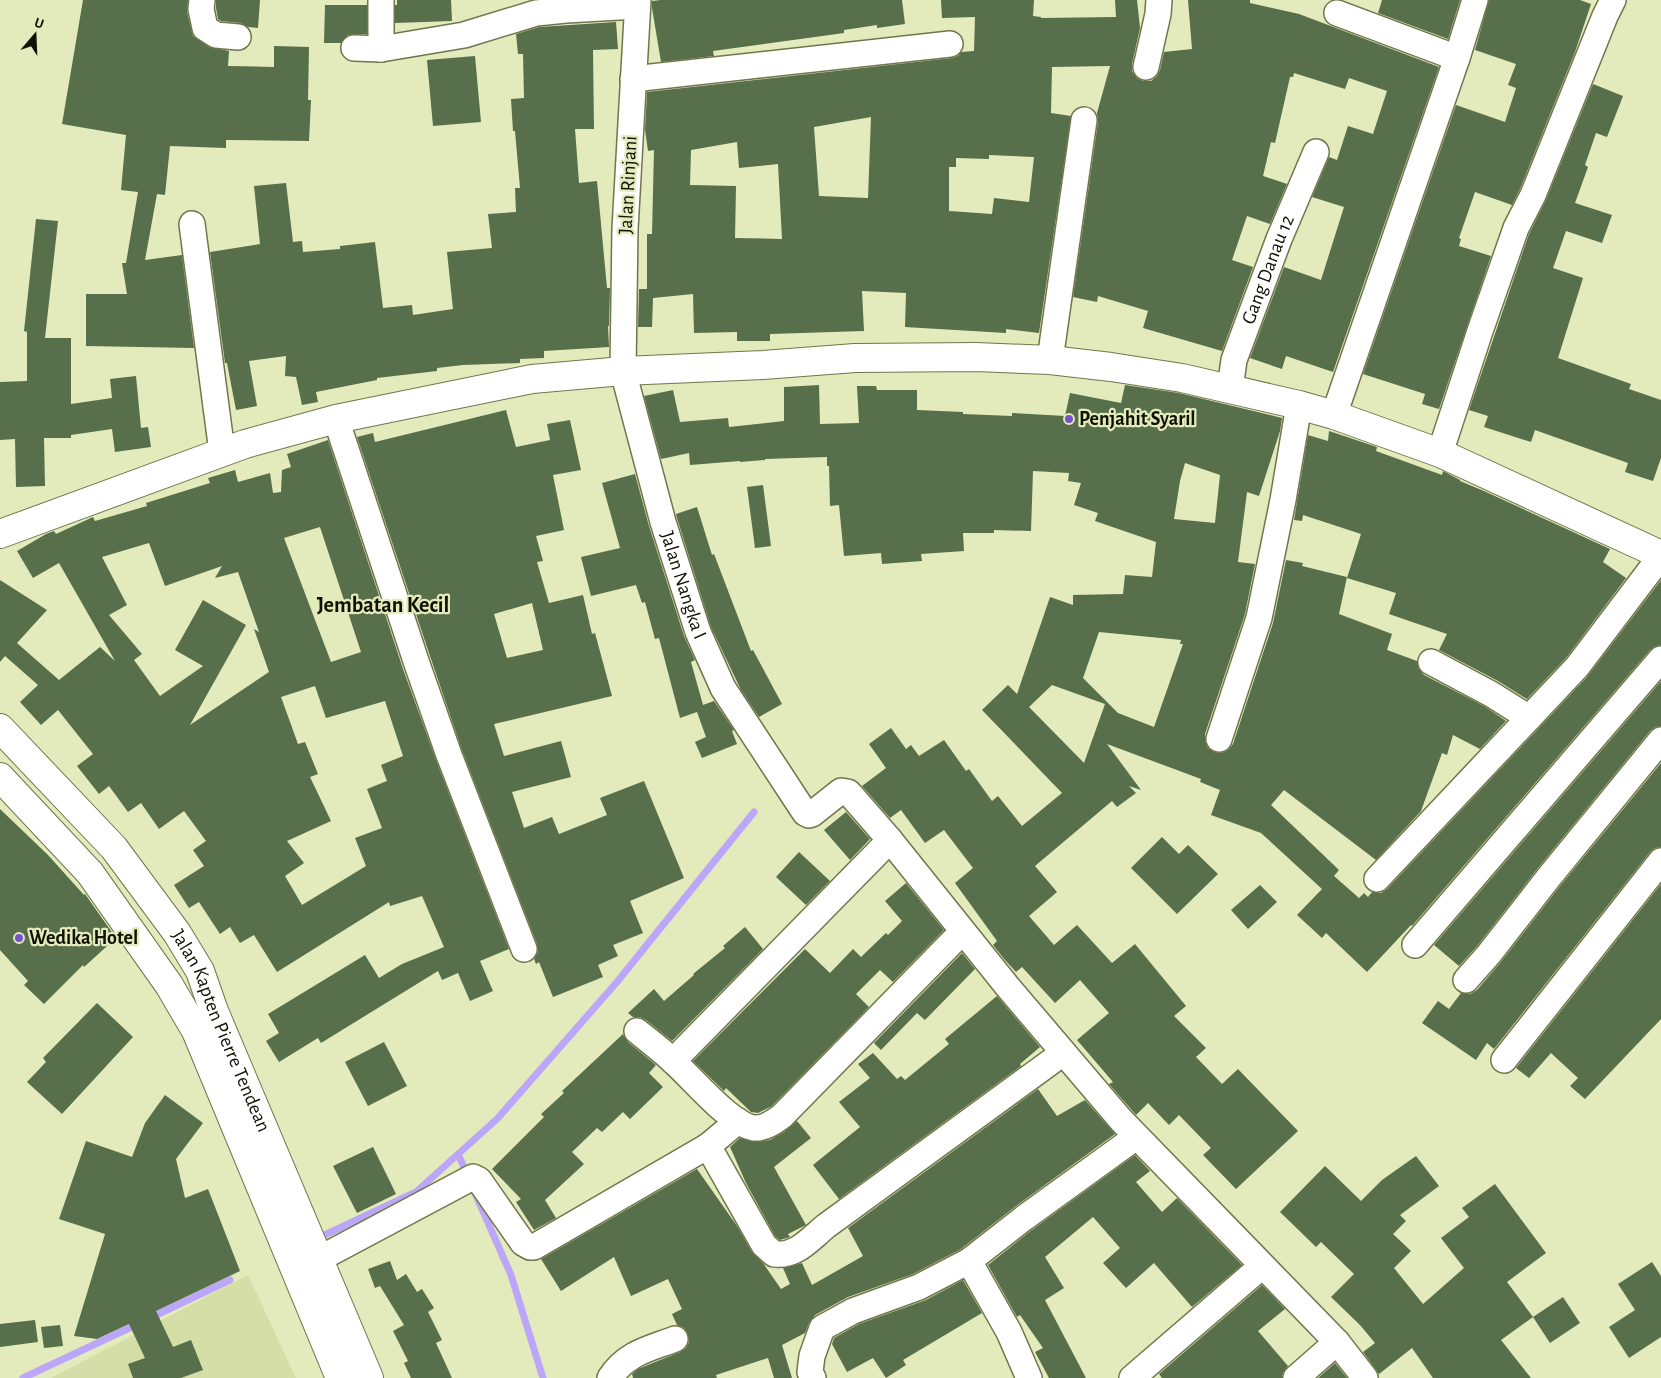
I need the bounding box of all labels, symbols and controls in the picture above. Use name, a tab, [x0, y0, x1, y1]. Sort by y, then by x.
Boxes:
north arrow	[10, 10, 60, 60]
text: U	[32, 16, 45, 32]
street label: Jalan Rinjani	[615, 135, 641, 235]
street label: Gang Danau 12	[1238, 212, 1298, 327]
place label: Penjahit Syaril	[1079, 409, 1196, 429]
marker: Penjahit Syaril	[1063, 413, 1075, 425]
street label: Jalan Nangka I	[657, 529, 710, 642]
district label: Jembatan Kecil	[317, 594, 449, 616]
street label: Jalan Kapten Pierre Tendean	[168, 926, 274, 1135]
place label: Wedika Hotel	[29, 928, 138, 948]
marker: Wedika Hotel	[13, 932, 25, 944]

